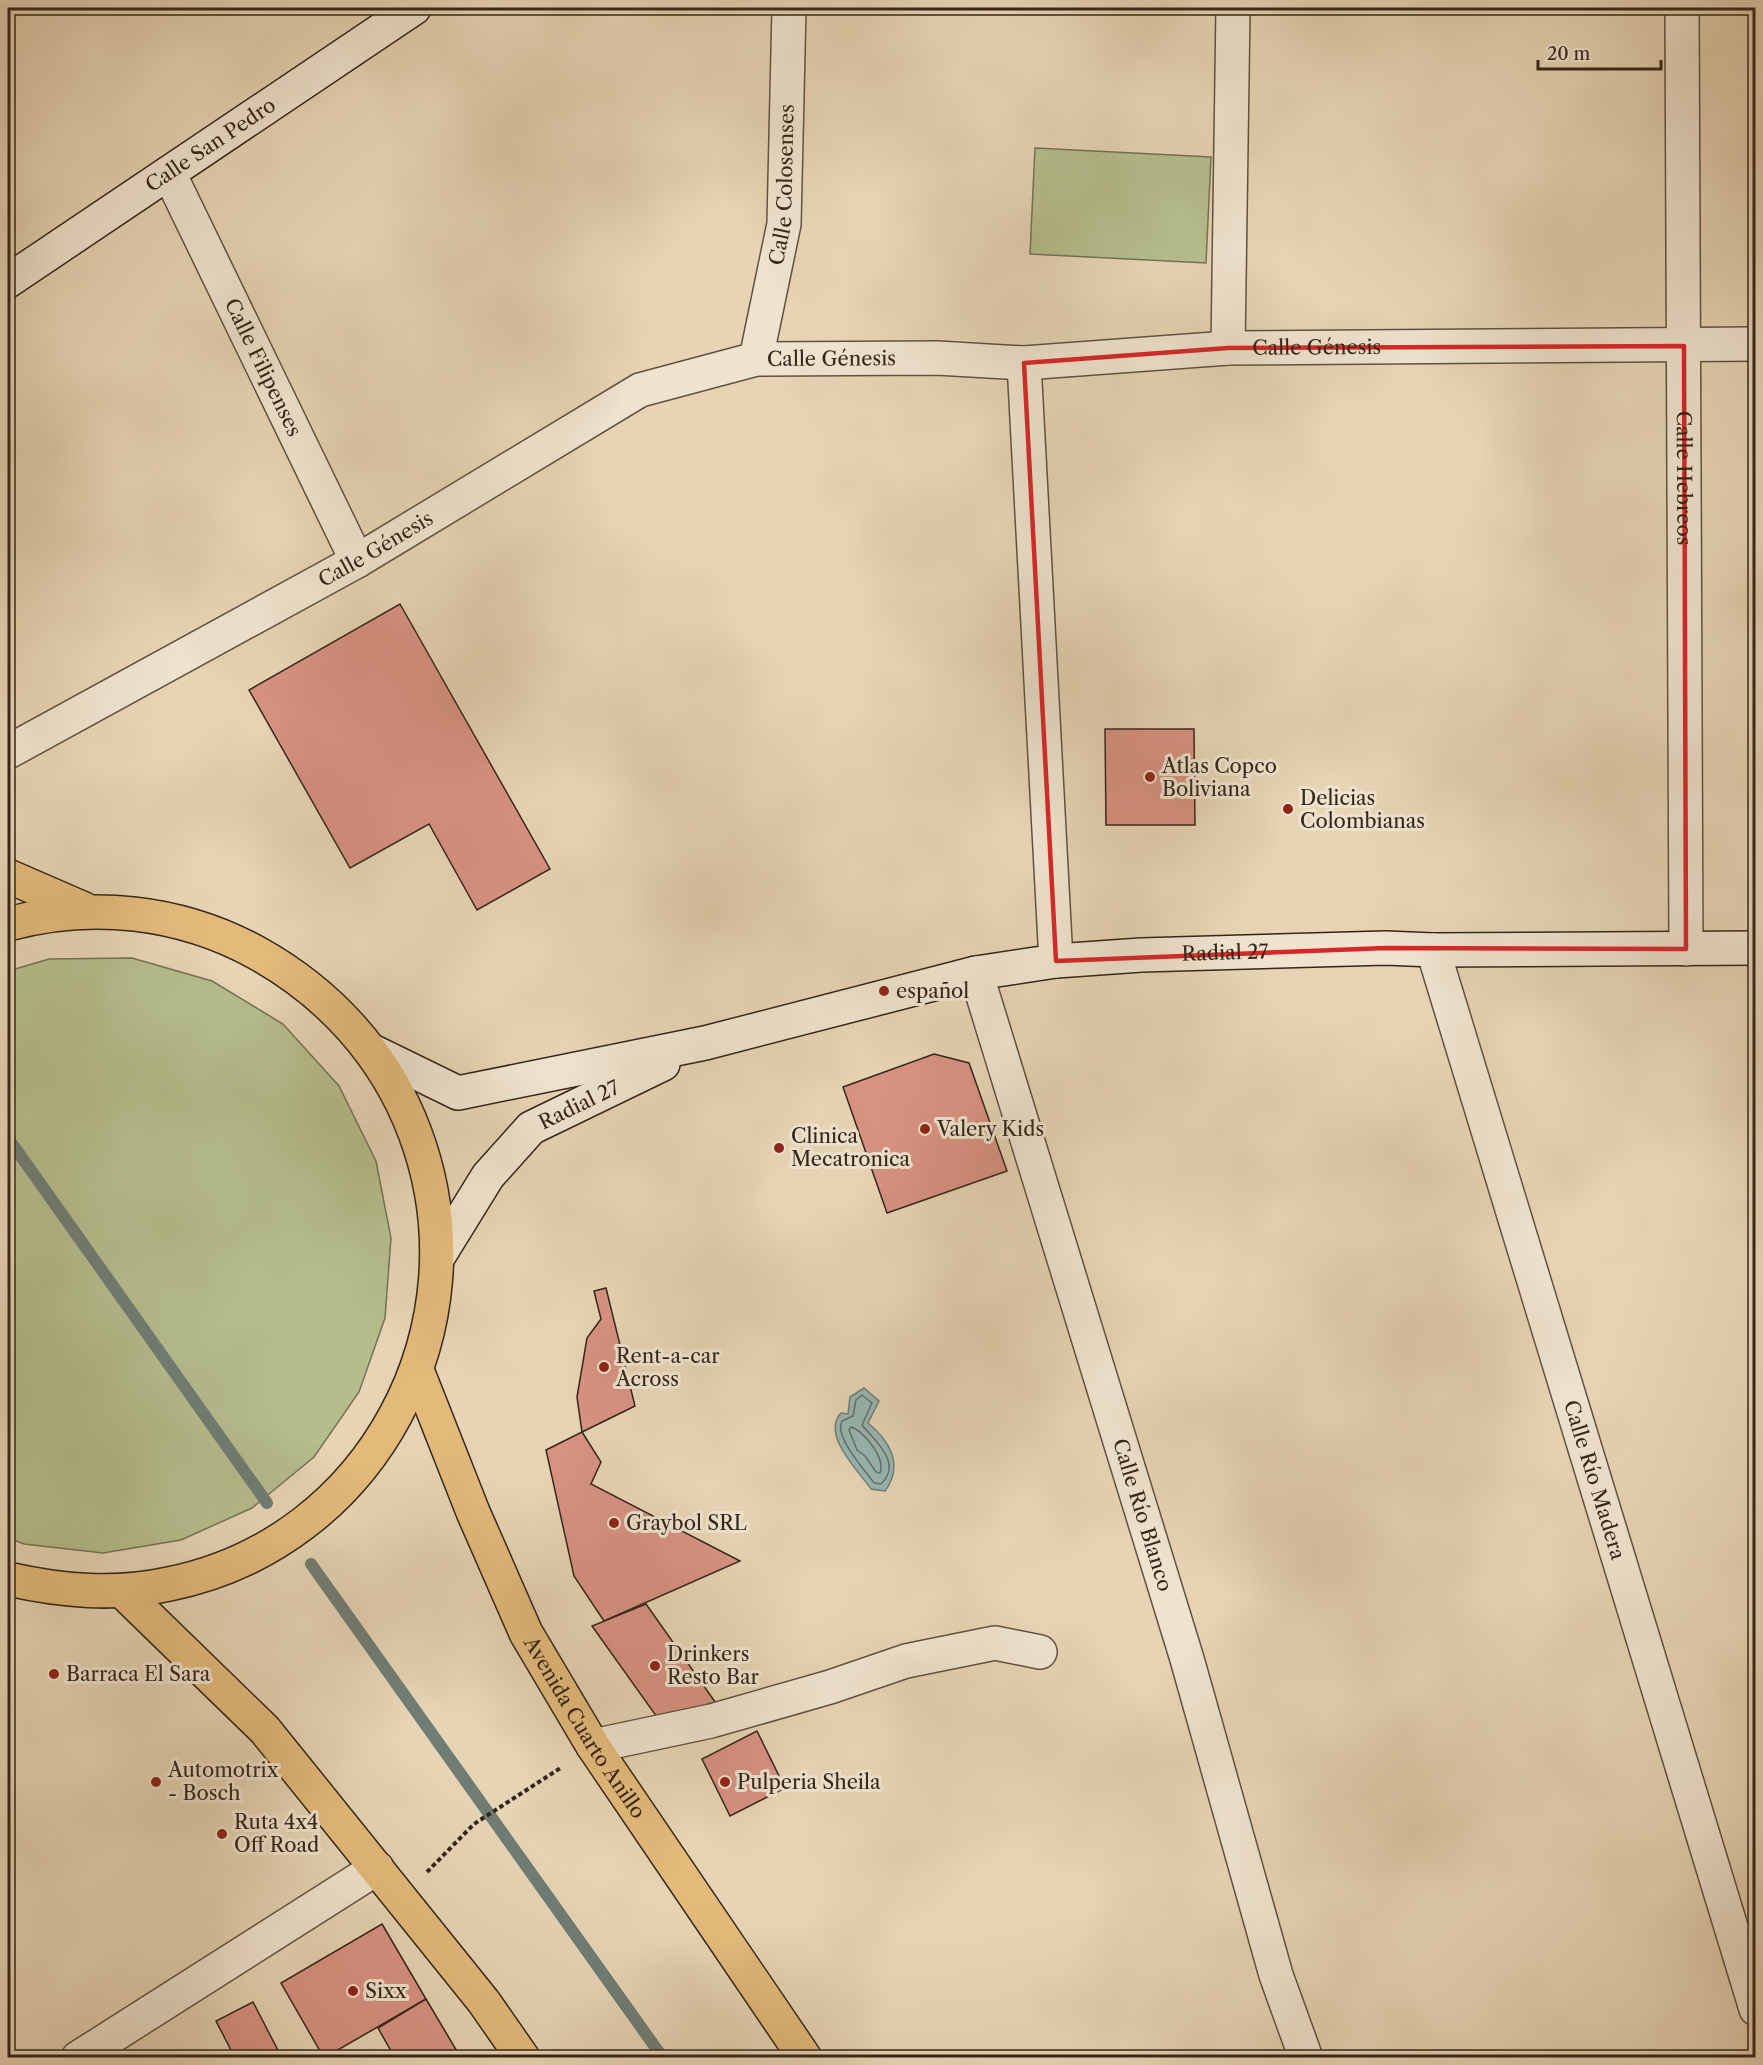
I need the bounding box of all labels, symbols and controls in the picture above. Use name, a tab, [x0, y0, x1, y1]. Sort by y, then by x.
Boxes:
scale bar	[1538, 33, 1661, 71]
text: 20 m	[1547, 43, 1591, 65]
street label: Calle San Pedro	[141, 93, 280, 197]
street label: Calle Colosenses	[764, 104, 799, 267]
street label: Calle Filipenses	[220, 295, 307, 440]
street label: Calle Génesis	[1252, 335, 1381, 360]
street label: Calle Génesis	[767, 346, 896, 371]
street label: Calle Hebreos	[1672, 411, 1696, 545]
street label: Calle Génesis	[314, 506, 437, 592]
place label: Atlas Copco Boliviana	[1161, 754, 1277, 801]
marker: Atlas Copco Boliviana	[1143, 770, 1157, 784]
place label: Delicias Colombianas	[1300, 786, 1425, 833]
marker: Delicias Colombianas	[1281, 802, 1295, 816]
street label: Radial 27	[1181, 939, 1269, 966]
place label: español	[896, 979, 969, 1003]
marker: español	[877, 984, 891, 998]
street label: Radial 27	[535, 1075, 623, 1134]
place label: Valery Kids	[936, 1117, 1044, 1141]
marker: Valery Kids	[918, 1122, 932, 1136]
place label: Clinica Mecatronica	[791, 1124, 911, 1171]
marker: Clinica Mecatronica	[772, 1141, 786, 1155]
place label: Rent-a-car Across	[615, 1344, 720, 1391]
marker: Rent-a-car Across	[597, 1360, 611, 1374]
street label: Calle Río Madera	[1559, 1397, 1630, 1563]
street label: Calle Río Blanco	[1108, 1436, 1177, 1594]
place label: Graybol SRL	[626, 1511, 747, 1535]
marker: Graybol SRL	[607, 1516, 621, 1530]
street label: Avenida Cuarto Anillo	[518, 1631, 651, 1823]
place label: Drinkers Resto Bar	[667, 1642, 759, 1689]
marker: Drinkers Resto Bar	[648, 1659, 662, 1673]
place label: Barraca El Sara	[66, 1662, 211, 1686]
marker: Barraca El Sara	[47, 1667, 61, 1681]
place label: Automotrix - Bosch	[167, 1758, 279, 1805]
place label: Pulperia Sheila	[737, 1770, 881, 1794]
marker: Automotrix - Bosch	[149, 1775, 163, 1789]
marker: Pulperia Sheila	[718, 1775, 732, 1789]
place label: Ruta 4x4 Off Road	[234, 1810, 319, 1857]
marker: Ruta 4x4 Off Road	[215, 1827, 229, 1841]
place label: Sixx	[365, 1979, 407, 2003]
marker: Sixx	[346, 1984, 360, 1998]

